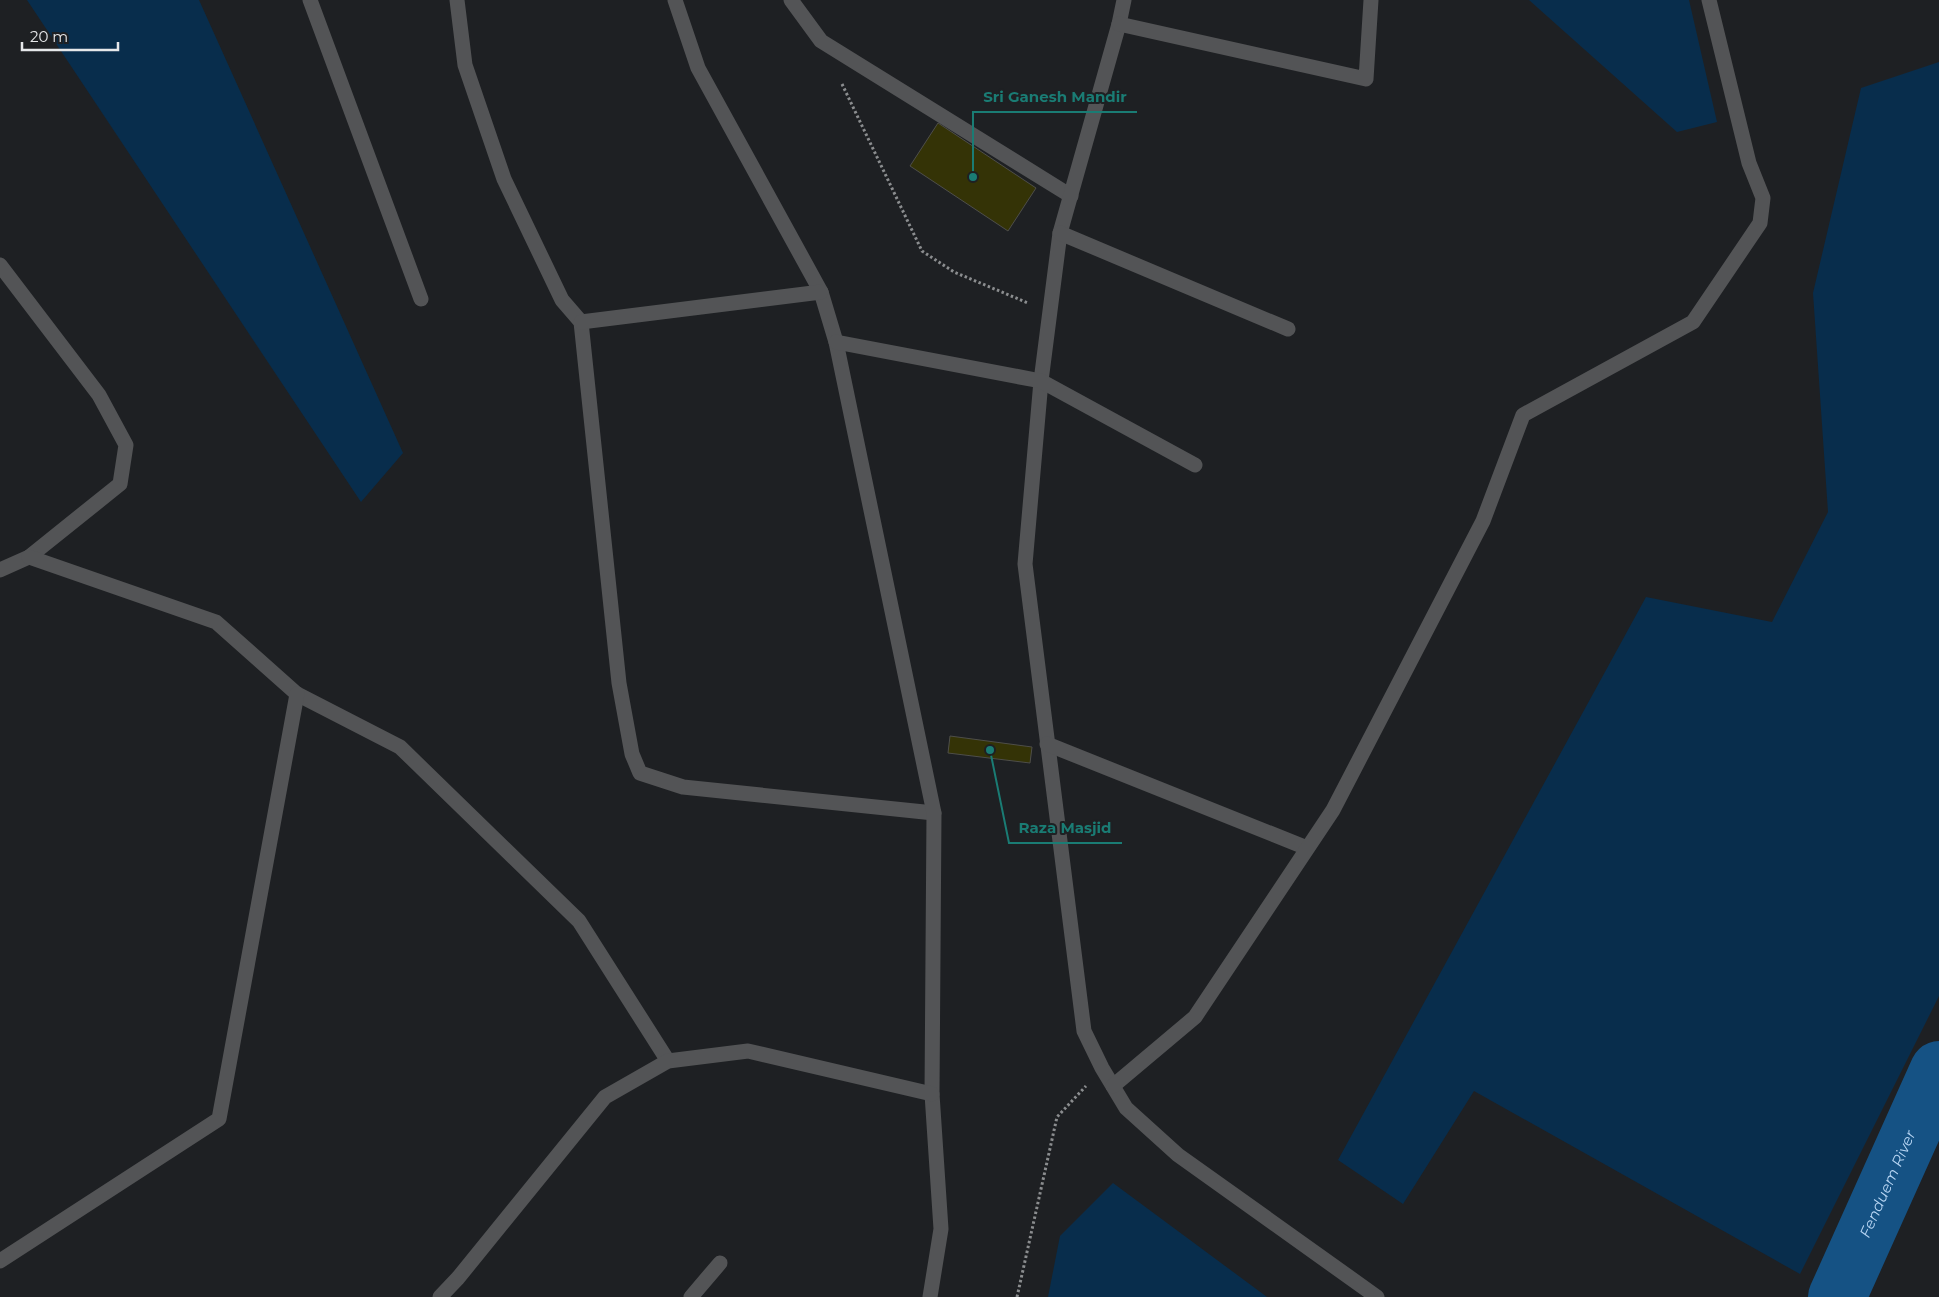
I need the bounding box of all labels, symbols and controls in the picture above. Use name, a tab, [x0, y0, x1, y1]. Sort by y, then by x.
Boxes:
scale bar	[22, 20, 119, 52]
text: 20 m	[30, 27, 68, 46]
callout: Sri Ganesh Mandir	[973, 82, 1137, 112]
text: Sri Ganesh Mandir	[983, 87, 1127, 106]
callout: Raza Masjid	[1009, 813, 1122, 843]
text: Raza Masjid	[1019, 818, 1111, 837]
water label: Fenduem River	[1855, 1126, 1920, 1240]

